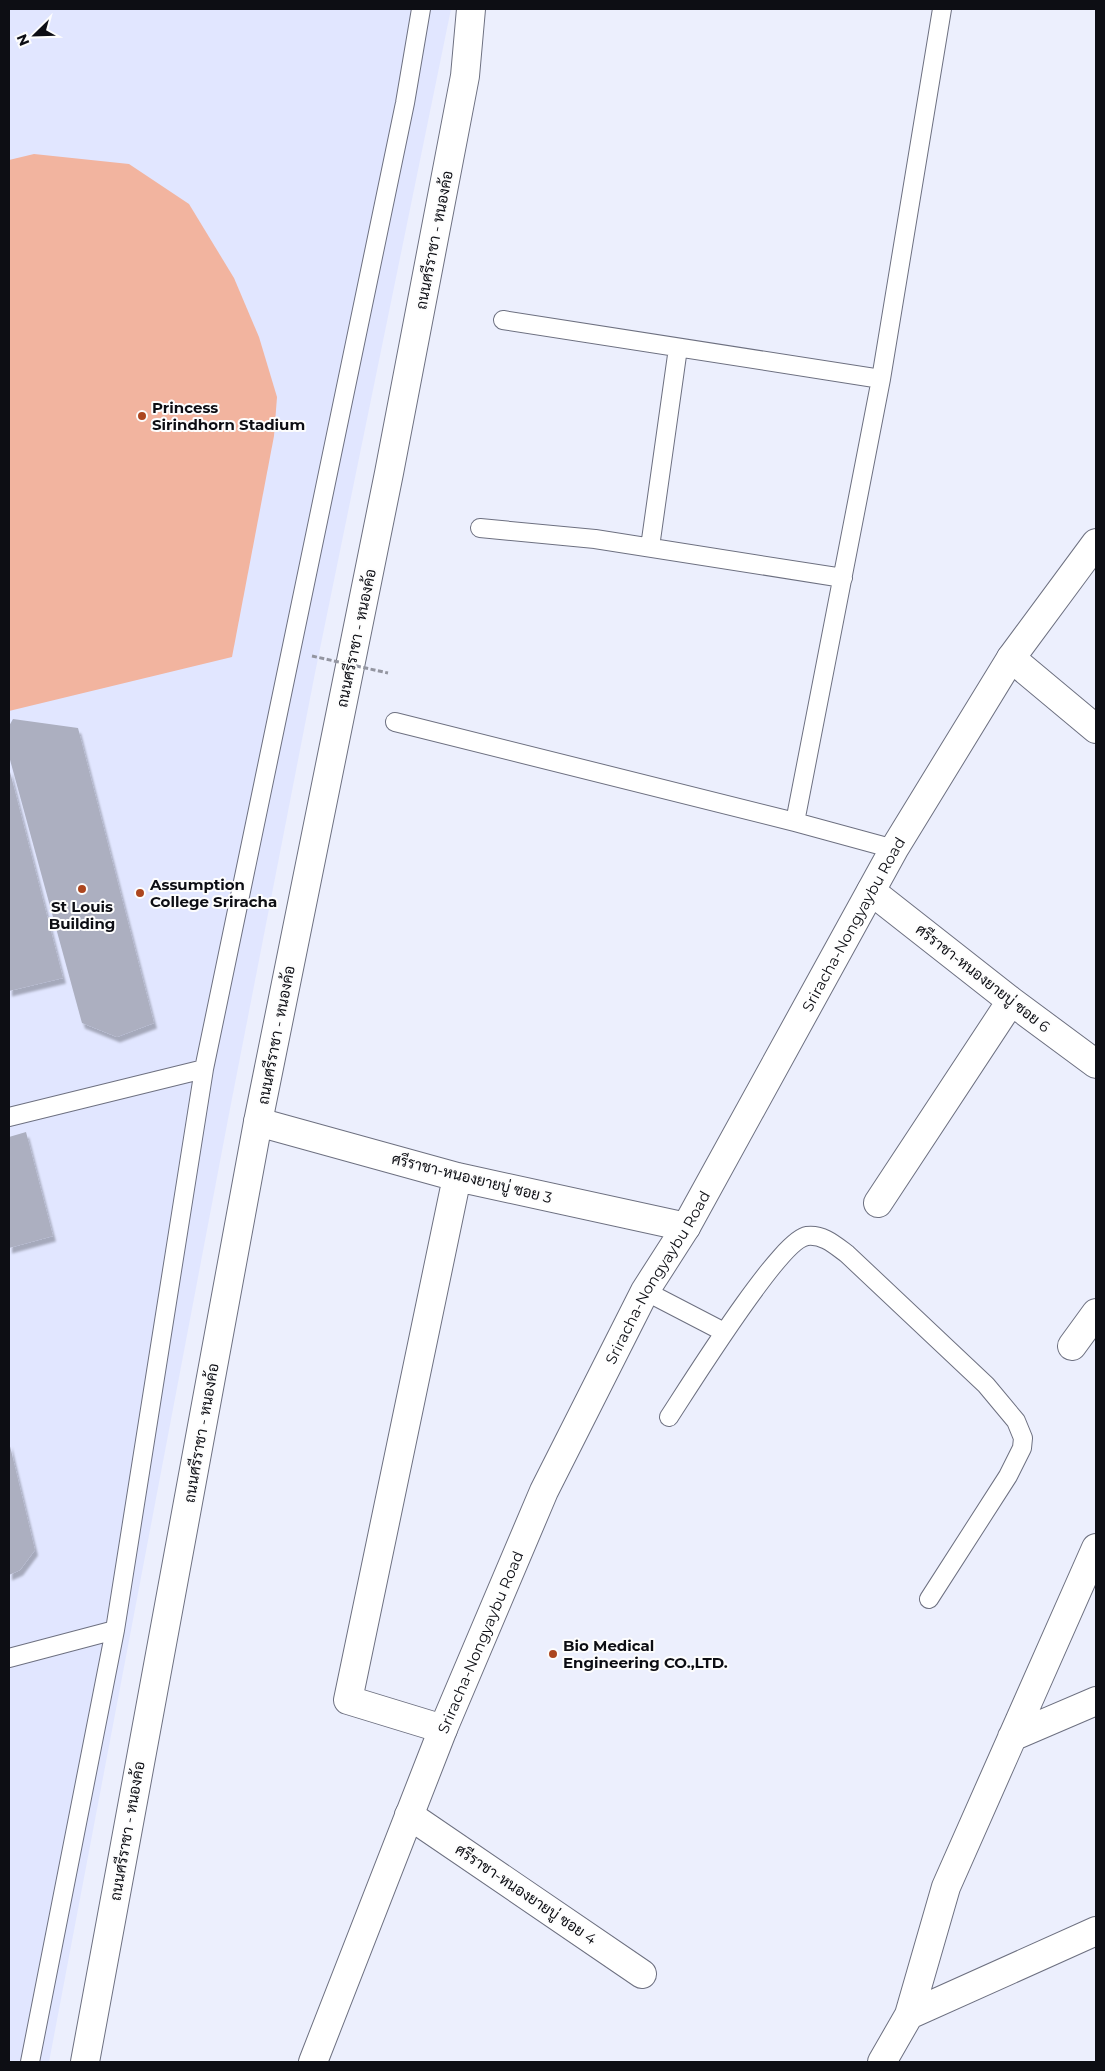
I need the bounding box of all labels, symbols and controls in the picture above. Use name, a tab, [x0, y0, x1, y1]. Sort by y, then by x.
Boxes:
north arrow	[10, 10, 60, 60]
text: N	[13, 31, 34, 49]
street label: ถนนศรีราชา - หนองค้อ	[411, 169, 457, 311]
place label: Princess Sirindhorn Stadium	[152, 398, 305, 434]
marker: Princess Sirindhorn Stadium	[136, 410, 148, 422]
street label: ถนนศรีราชา - หนองค้อ	[332, 567, 380, 709]
street label: Sriracha-Nongyaybu Road	[797, 833, 909, 1015]
place label: Assumption College Sriracha	[149, 875, 277, 911]
marker: St Louis Building	[76, 883, 88, 895]
marker: Assumption College Sriracha	[134, 887, 146, 899]
place label: St Louis Building	[49, 897, 115, 933]
street label: ศรีราชา-หนองยายบู่ ซอย 6	[911, 920, 1054, 1037]
street label: ถนนศรีราชา - หนองค้อ	[253, 964, 299, 1106]
street label: ศรีราชา-หนองยายบู่ ซอย 3	[390, 1149, 554, 1208]
street label: Sriracha-Nongyaybu Road	[600, 1187, 714, 1367]
street label: ถนนศรีราชา - หนองค้อ	[179, 1362, 223, 1504]
street label: Sriracha-Nongyaybu Road	[433, 1548, 527, 1736]
place label: Bio Medical Engineering CO.,LTD.	[563, 1636, 728, 1672]
marker: Bio Medical Engineering CO.,LTD.	[547, 1648, 559, 1660]
street label: ถนนศรีราชา - หนองค้อ	[105, 1760, 149, 1902]
street label: ศรีราชา-หนองยายบู่ ซอย 4	[451, 1840, 600, 1949]

